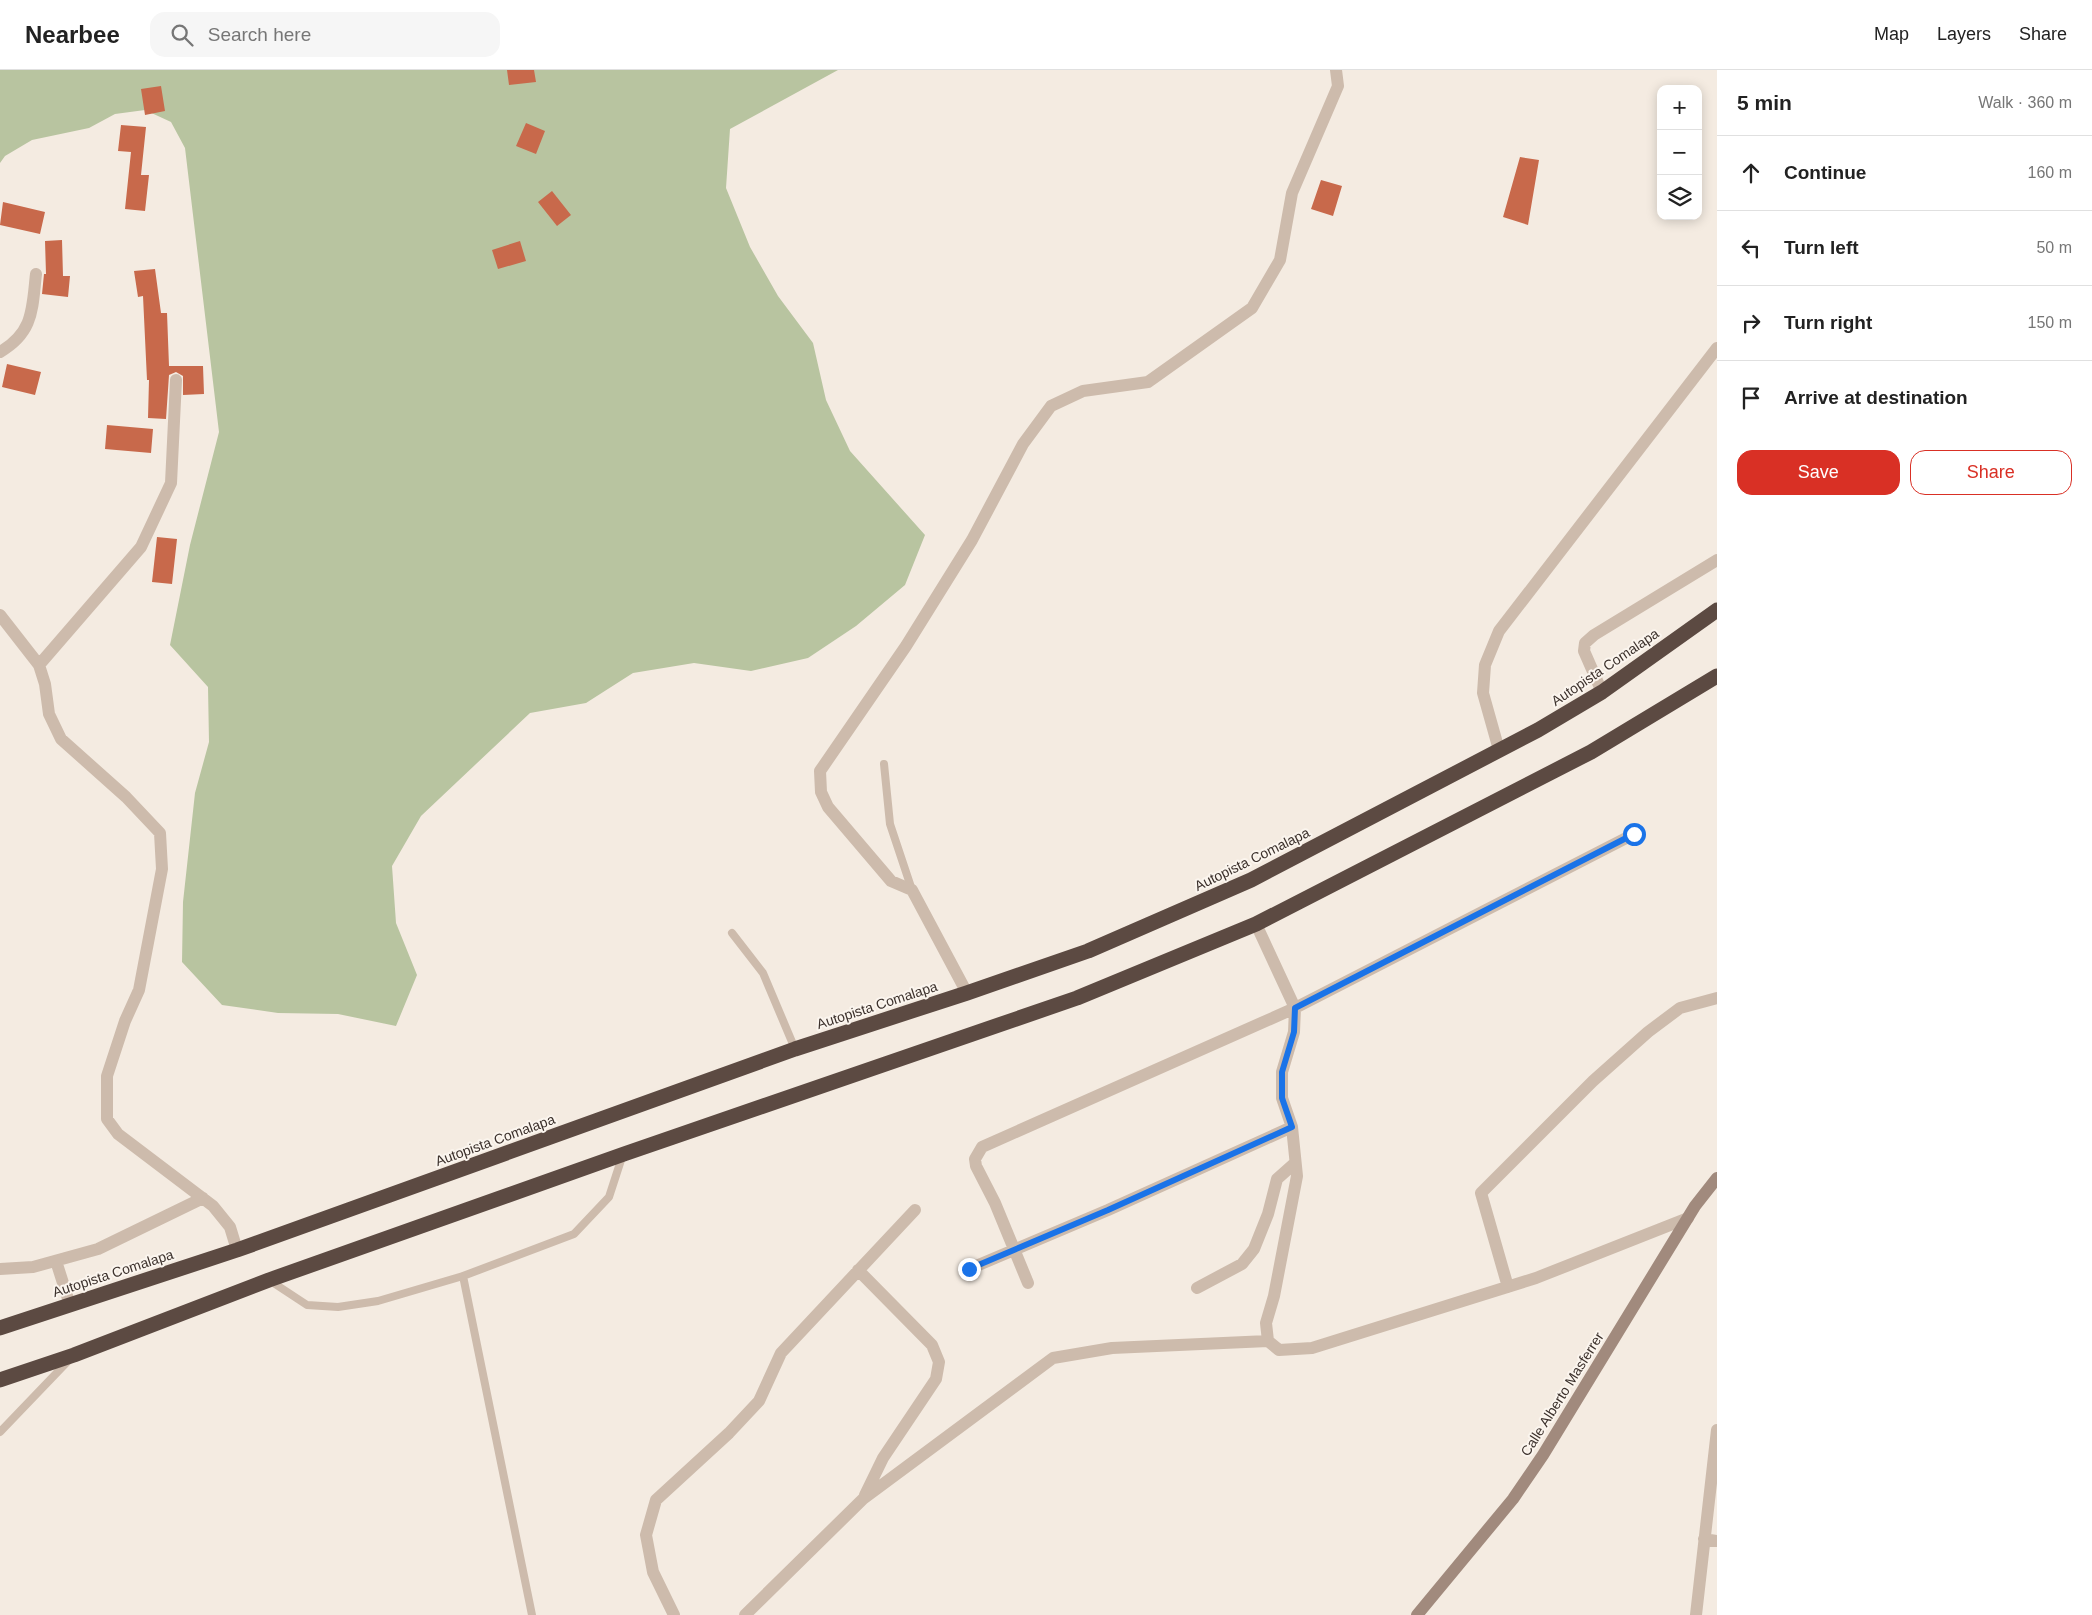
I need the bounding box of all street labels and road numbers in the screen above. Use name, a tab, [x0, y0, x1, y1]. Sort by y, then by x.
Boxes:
street label: Autopista Comalapa	[1548, 625, 1662, 709]
street label: Autopista Comalapa	[1192, 824, 1312, 894]
street label: Autopista Comalapa	[815, 978, 940, 1032]
street label: Autopista Comalapa	[433, 1111, 557, 1169]
street label: Autopista Comalapa	[51, 1246, 176, 1300]
street label: Calle Alberto Masferrer	[1517, 1329, 1607, 1459]

